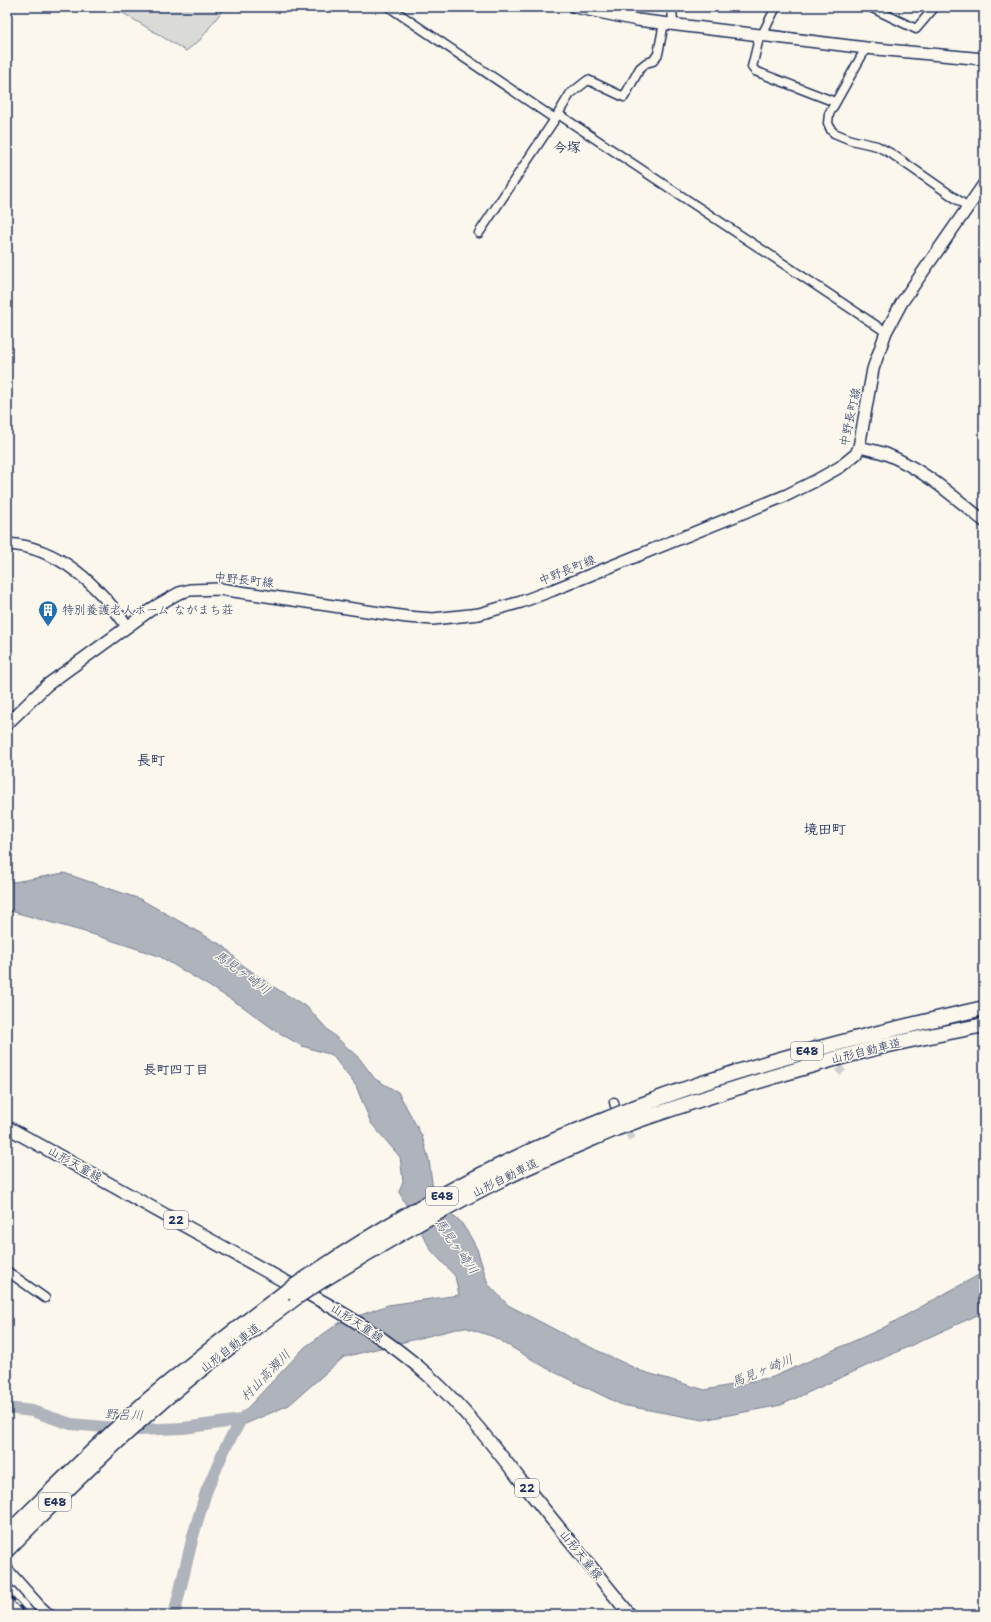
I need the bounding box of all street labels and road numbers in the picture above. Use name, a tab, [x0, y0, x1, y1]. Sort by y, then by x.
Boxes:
street label: 中野長町線	[836, 386, 864, 448]
street label: 中野長町線	[536, 551, 598, 589]
street label: 中野長町線	[213, 569, 275, 591]
street label: 山形自動車道	[829, 1035, 903, 1067]
road number: E48	[791, 1042, 823, 1060]
street label: 山形天童線	[45, 1142, 105, 1186]
street label: 山形自動車道	[469, 1155, 541, 1201]
road number: E48	[426, 1187, 458, 1205]
road number: 22	[164, 1211, 188, 1229]
street label: 山形天童線	[327, 1300, 387, 1346]
street label: 山形自動車道	[197, 1320, 263, 1376]
road number: 22	[515, 1479, 539, 1497]
road number: E48	[39, 1493, 71, 1511]
street label: 山形天童線	[556, 1527, 606, 1583]

